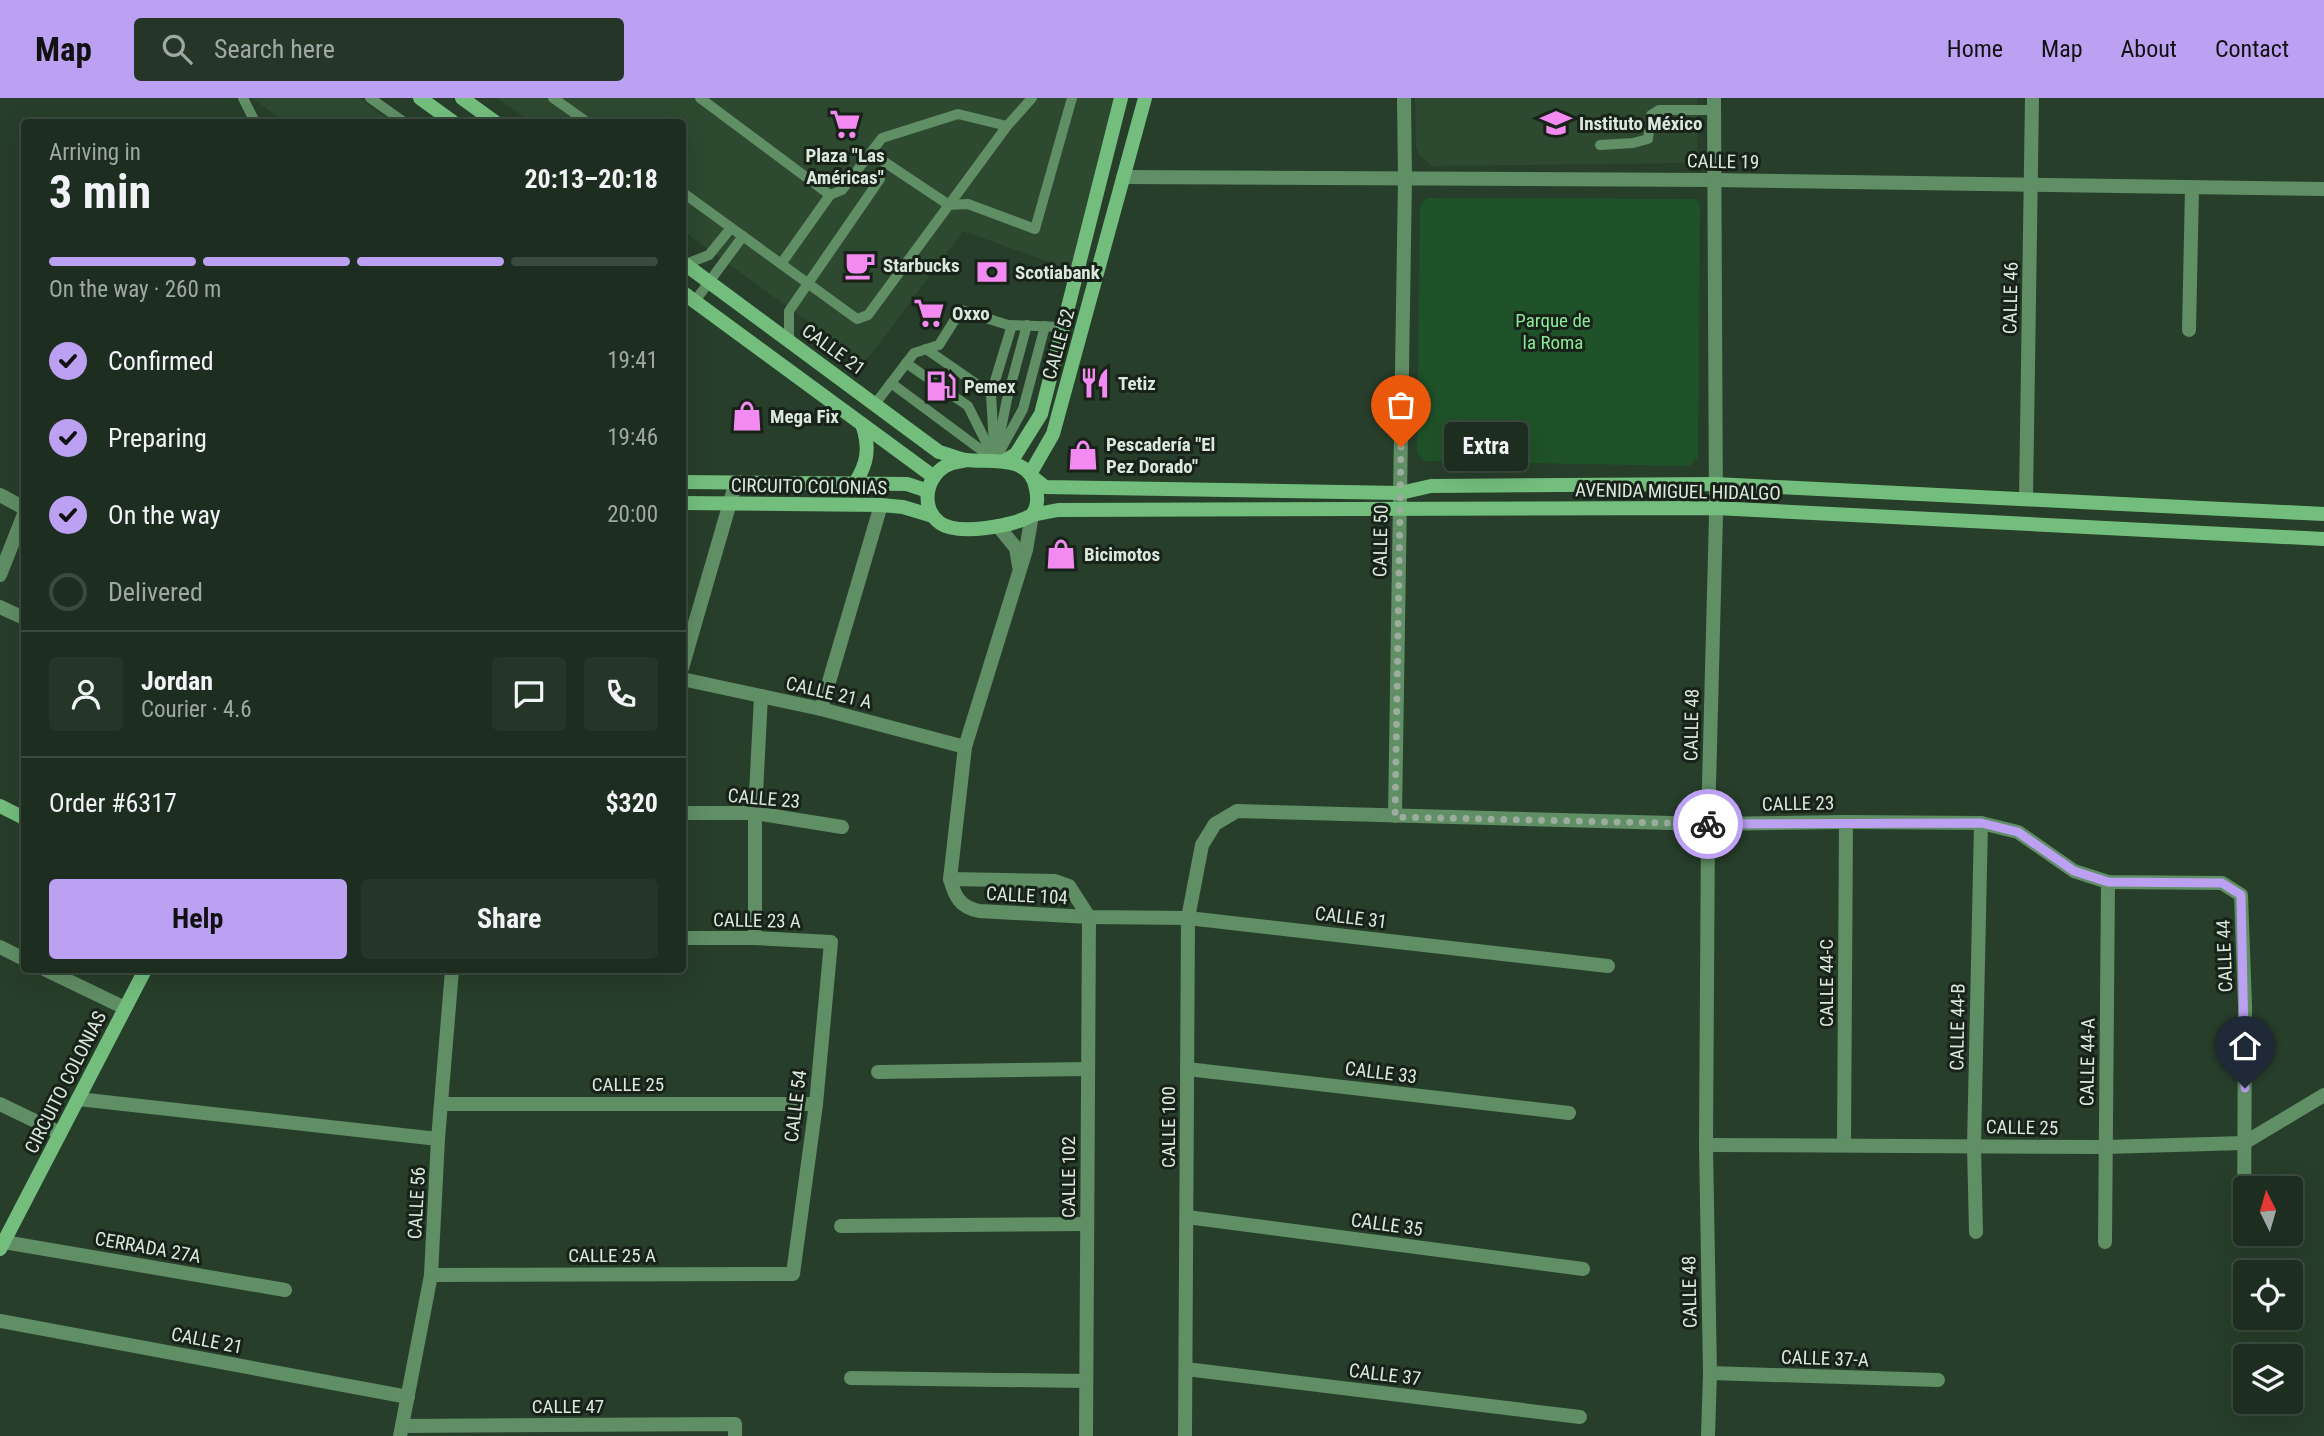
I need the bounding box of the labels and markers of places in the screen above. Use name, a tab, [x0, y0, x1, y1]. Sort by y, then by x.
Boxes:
school or university icon: Instituto México	[1539, 106, 1573, 140]
supermarket icon: Plaza "Las Américas"	[828, 107, 862, 141]
place label: Instituto México	[1579, 112, 1702, 135]
place label: Plaza "Las Américas"	[805, 144, 885, 189]
cafe icon: Starbucks	[843, 248, 877, 282]
place label: Starbucks	[883, 254, 960, 277]
bank icon: Scotiabank	[975, 255, 1009, 289]
place label: Scotiabank	[1015, 261, 1101, 284]
supermarket icon: Oxxo	[912, 296, 946, 330]
place label: Oxxo	[952, 302, 990, 325]
restaurant icon: Tetiz	[1078, 366, 1112, 400]
fuel station icon: Pemex	[924, 369, 958, 403]
place label: Tetiz	[1118, 372, 1156, 395]
place label: Pemex	[964, 375, 1016, 398]
pin	[1371, 375, 1431, 447]
shop icon: Mega Fix	[730, 399, 764, 433]
place label: Mega Fix	[770, 405, 839, 428]
callout: Extra	[1443, 422, 1527, 472]
place label: Pescadería "El Pez Dorado"	[1106, 433, 1215, 478]
shop icon: Pescadería "El Pez Dorado"	[1066, 438, 1100, 472]
shop icon: Bicimotos	[1044, 537, 1078, 571]
place label: Bicimotos	[1084, 543, 1160, 566]
pin	[2215, 1016, 2275, 1088]

